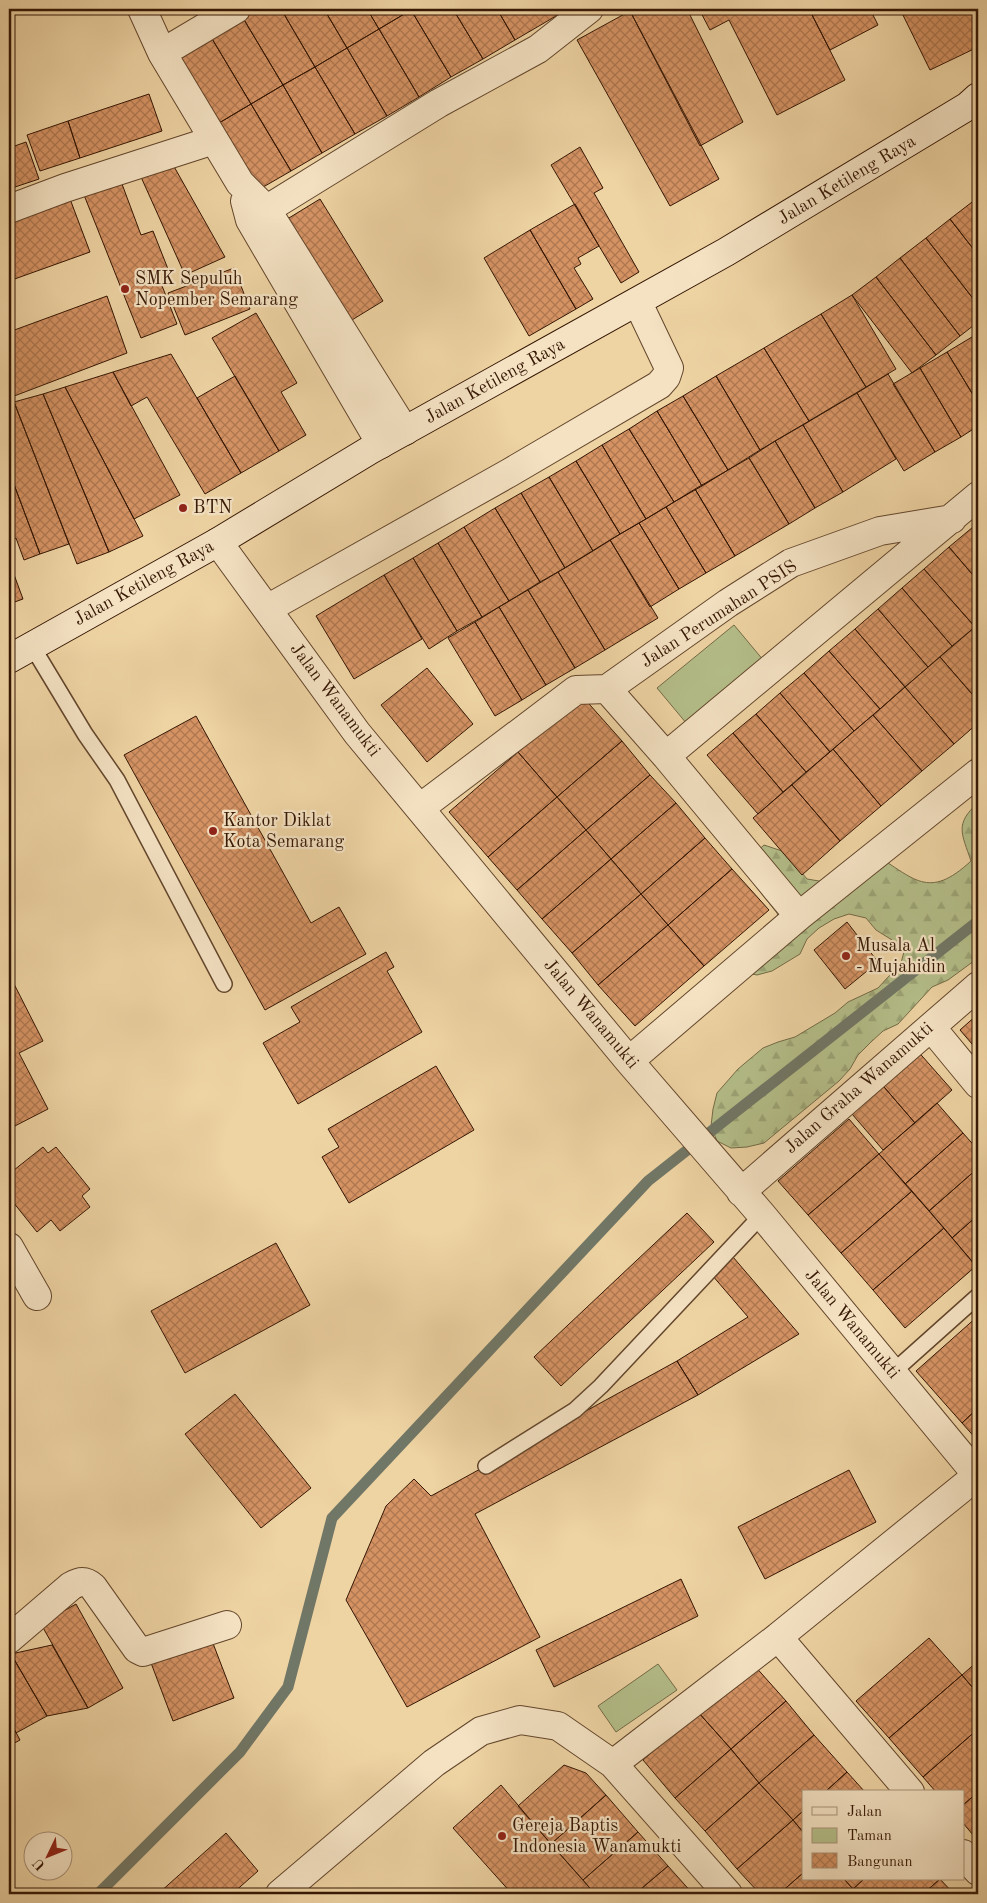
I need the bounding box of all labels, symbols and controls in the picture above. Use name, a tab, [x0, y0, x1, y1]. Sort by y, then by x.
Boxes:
street label: Jalan Ketileng Raya	[775, 132, 919, 228]
place label: SMK Sepuluh Nopember Semarang	[135, 270, 298, 309]
marker: SMK Sepuluh Nopember Semarang	[119, 283, 131, 295]
street label: Jalan Ketileng Raya	[422, 335, 568, 427]
place label: BTN	[193, 499, 232, 517]
marker: BTN	[177, 502, 189, 514]
street label: Jalan Ketileng Raya	[71, 537, 217, 629]
street label: Jalan Perumahan PSIS	[638, 557, 800, 671]
street label: Jalan Wanamukti	[287, 640, 383, 760]
place label: Kantor Diklat Kota Semarang	[223, 812, 344, 851]
marker: Kantor Diklat Kota Semarang	[207, 825, 219, 837]
place label: Musala Al - Mujahidin	[856, 937, 946, 976]
marker: Musala Al - Mujahidin	[840, 950, 852, 962]
street label: Jalan Wanamukti	[540, 956, 642, 1072]
street label: Jalan Graha Wanamukti	[781, 1019, 937, 1157]
street label: Jalan Wanamukti	[801, 1266, 903, 1382]
legend	[802, 1790, 964, 1880]
text: Jalan	[847, 1805, 882, 1820]
place label: Gereja Baptis Indonesia Wanamukti	[512, 1817, 682, 1856]
text: Taman	[847, 1829, 892, 1844]
north arrow	[22, 1830, 72, 1880]
marker: Gereja Baptis Indonesia Wanamukti	[496, 1830, 508, 1842]
text: U	[30, 1855, 48, 1873]
text: Bangunan	[847, 1855, 913, 1870]

